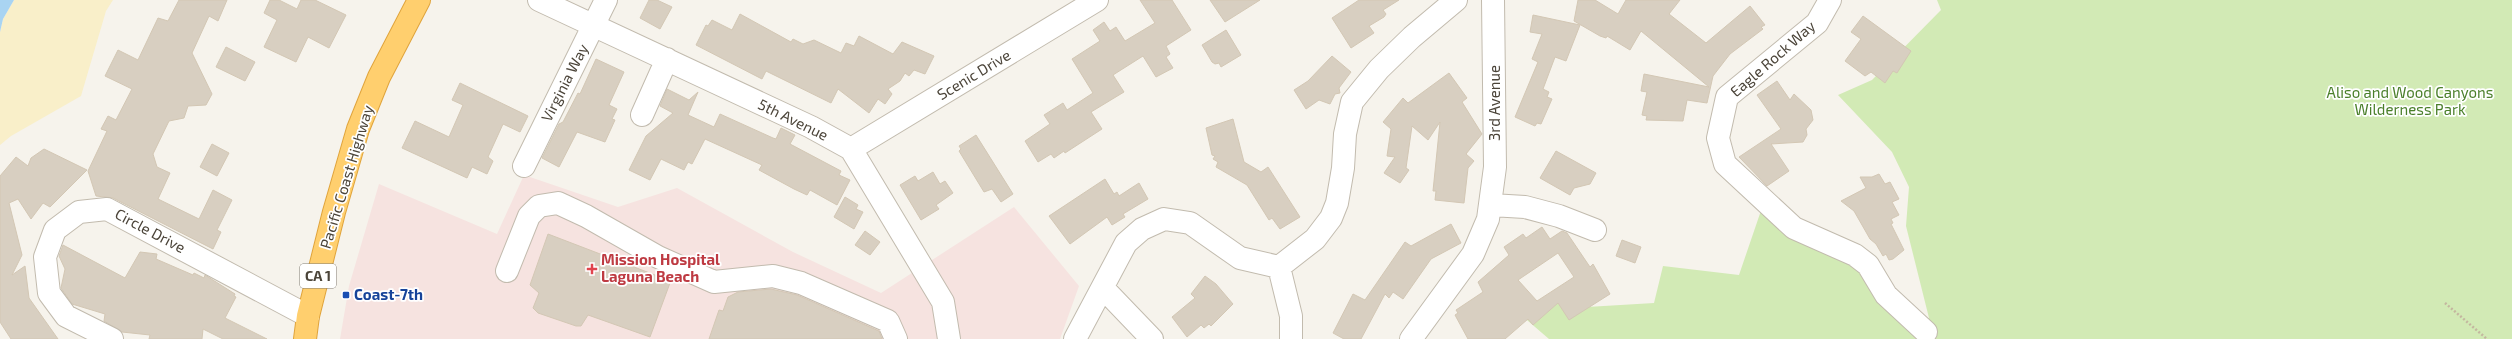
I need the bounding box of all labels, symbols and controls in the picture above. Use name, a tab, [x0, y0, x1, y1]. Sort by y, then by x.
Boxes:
street label: Eagle Rock Way	[1726, 16, 1819, 100]
street label: Virginia Way	[537, 41, 591, 124]
street label: Scenic Drive	[934, 45, 1013, 103]
street label: 3rd Avenue	[1485, 65, 1503, 141]
park label: Aliso and Wood Canyons Wilderness Park	[2327, 83, 2493, 118]
street label: 5th Avenue	[755, 94, 831, 144]
street label: Pacific Coast Highway	[316, 103, 376, 251]
street label: Circle Drive	[112, 204, 189, 256]
place label: Mission Hospital Laguna Beach	[601, 250, 720, 285]
marker: Mission Hospital Laguna Beach	[586, 263, 598, 275]
road number: CA 1	[300, 264, 336, 288]
place label: Coast-7th	[354, 285, 423, 303]
marker: Coast-7th	[341, 290, 351, 300]

